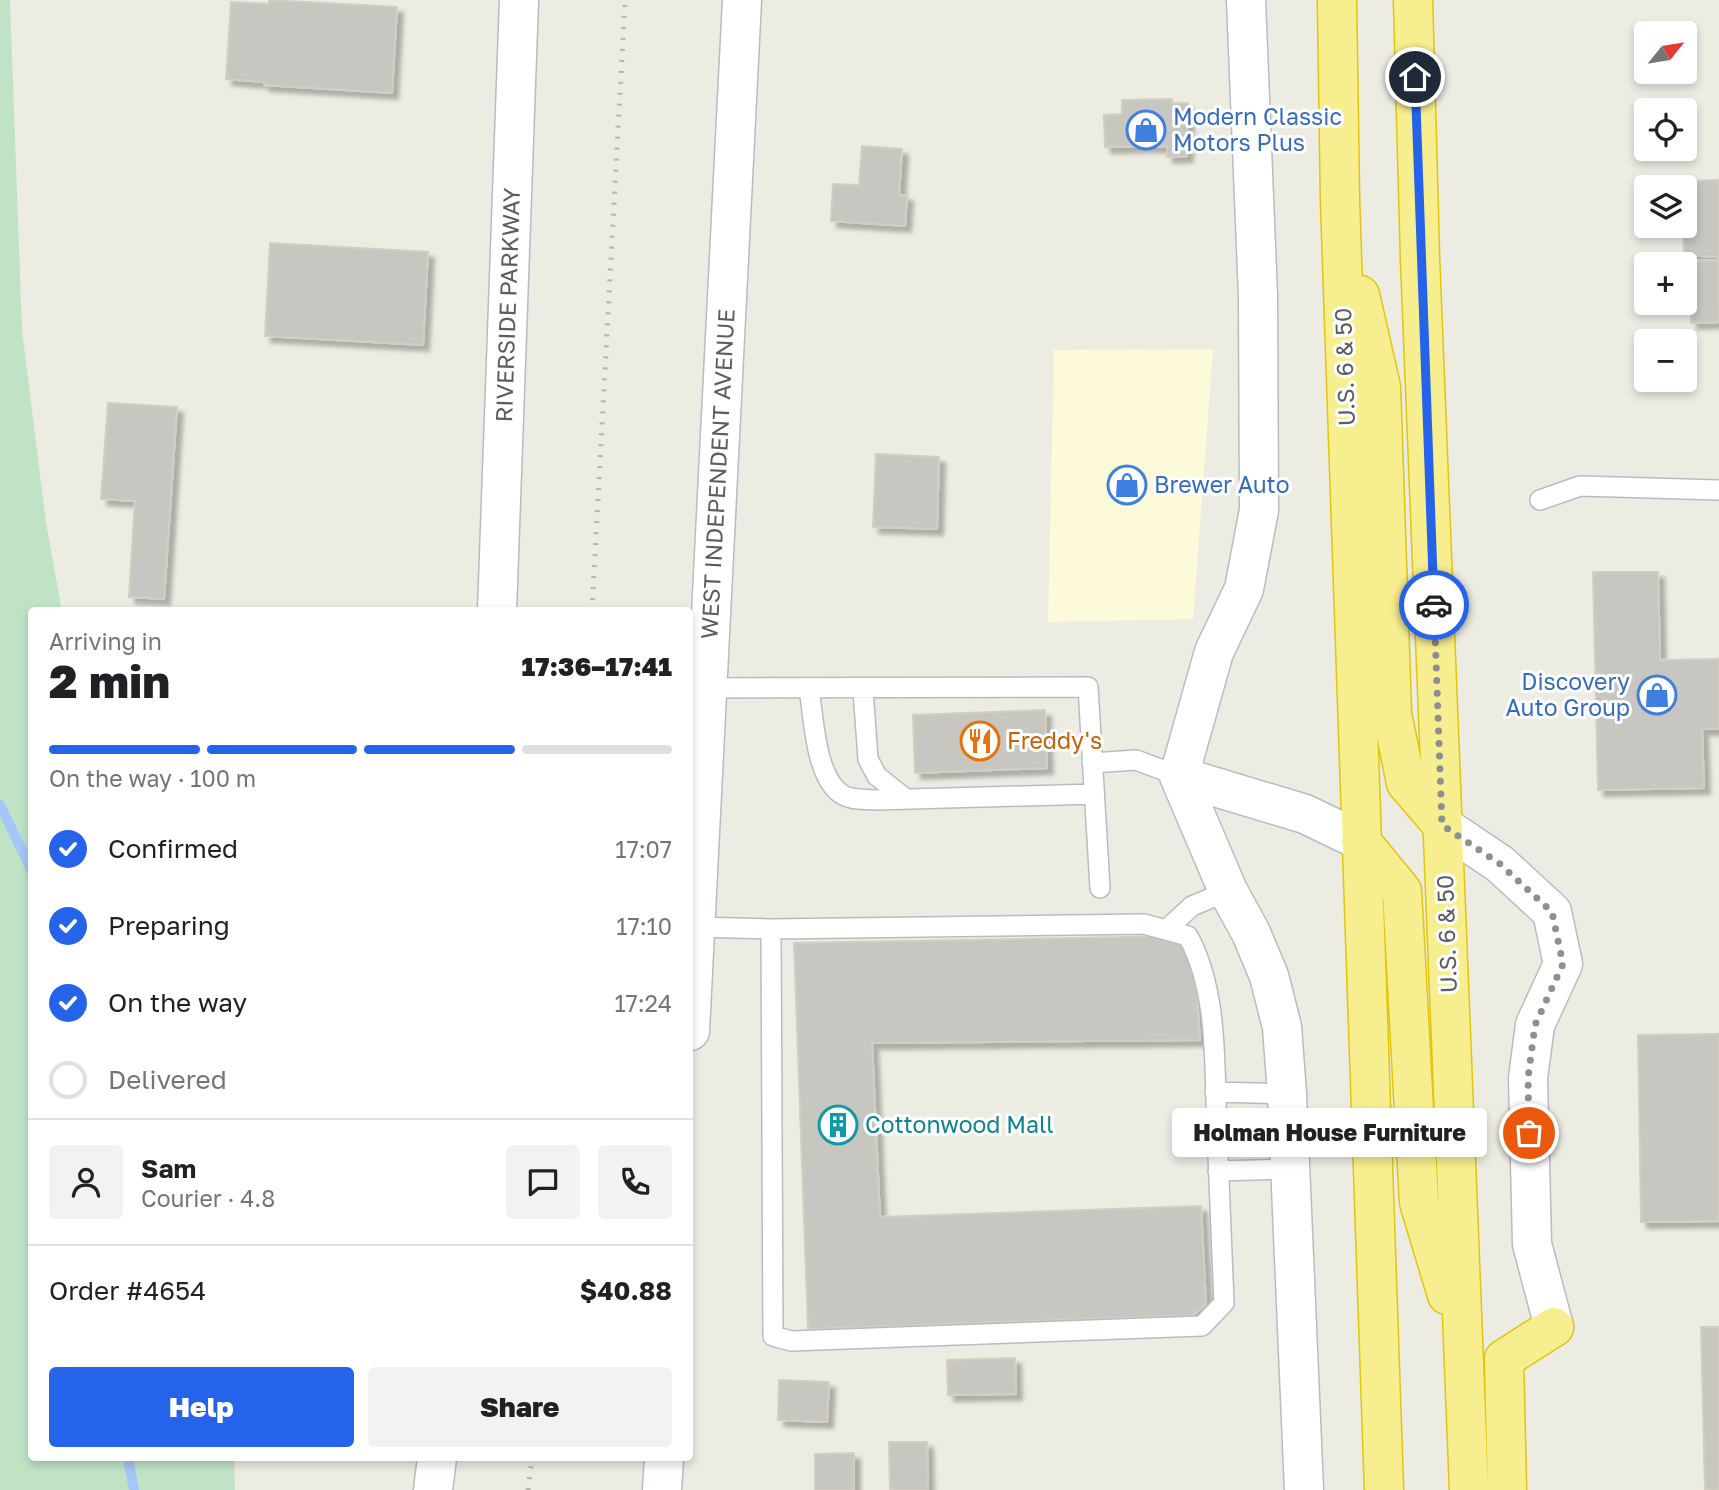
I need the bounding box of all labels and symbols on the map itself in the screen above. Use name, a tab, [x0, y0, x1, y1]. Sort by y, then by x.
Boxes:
north arrow	[1634, 21, 1698, 84]
pin	[1385, 47, 1445, 107]
place label: Modern Classic Motors Plus	[1173, 102, 1342, 156]
shop icon: Modern Classic Motors Plus	[1125, 109, 1167, 151]
street label: RIVERSIDE PARKWAY	[489, 187, 525, 423]
street label: U.S. 6 & 50	[1328, 307, 1360, 427]
street label: WEST INDEPENDENT AVENUE	[694, 308, 740, 640]
shop icon: Brewer Auto	[1106, 464, 1148, 506]
place label: Brewer Auto	[1154, 470, 1290, 498]
courier	[1399, 570, 1469, 640]
place label: Discovery Auto Group	[1506, 667, 1630, 721]
shop icon: Discovery Auto Group	[1636, 674, 1678, 716]
restaurant icon: Freddy's	[959, 720, 1001, 762]
place label: Freddy's	[1007, 726, 1102, 754]
street label: U.S. 6 & 50	[1430, 874, 1462, 994]
pin	[1499, 1103, 1559, 1163]
building icon: Cottonwood Mall	[817, 1104, 859, 1146]
callout: Holman House Furniture	[1172, 1108, 1487, 1158]
place label: Cottonwood Mall	[865, 1110, 1054, 1138]

